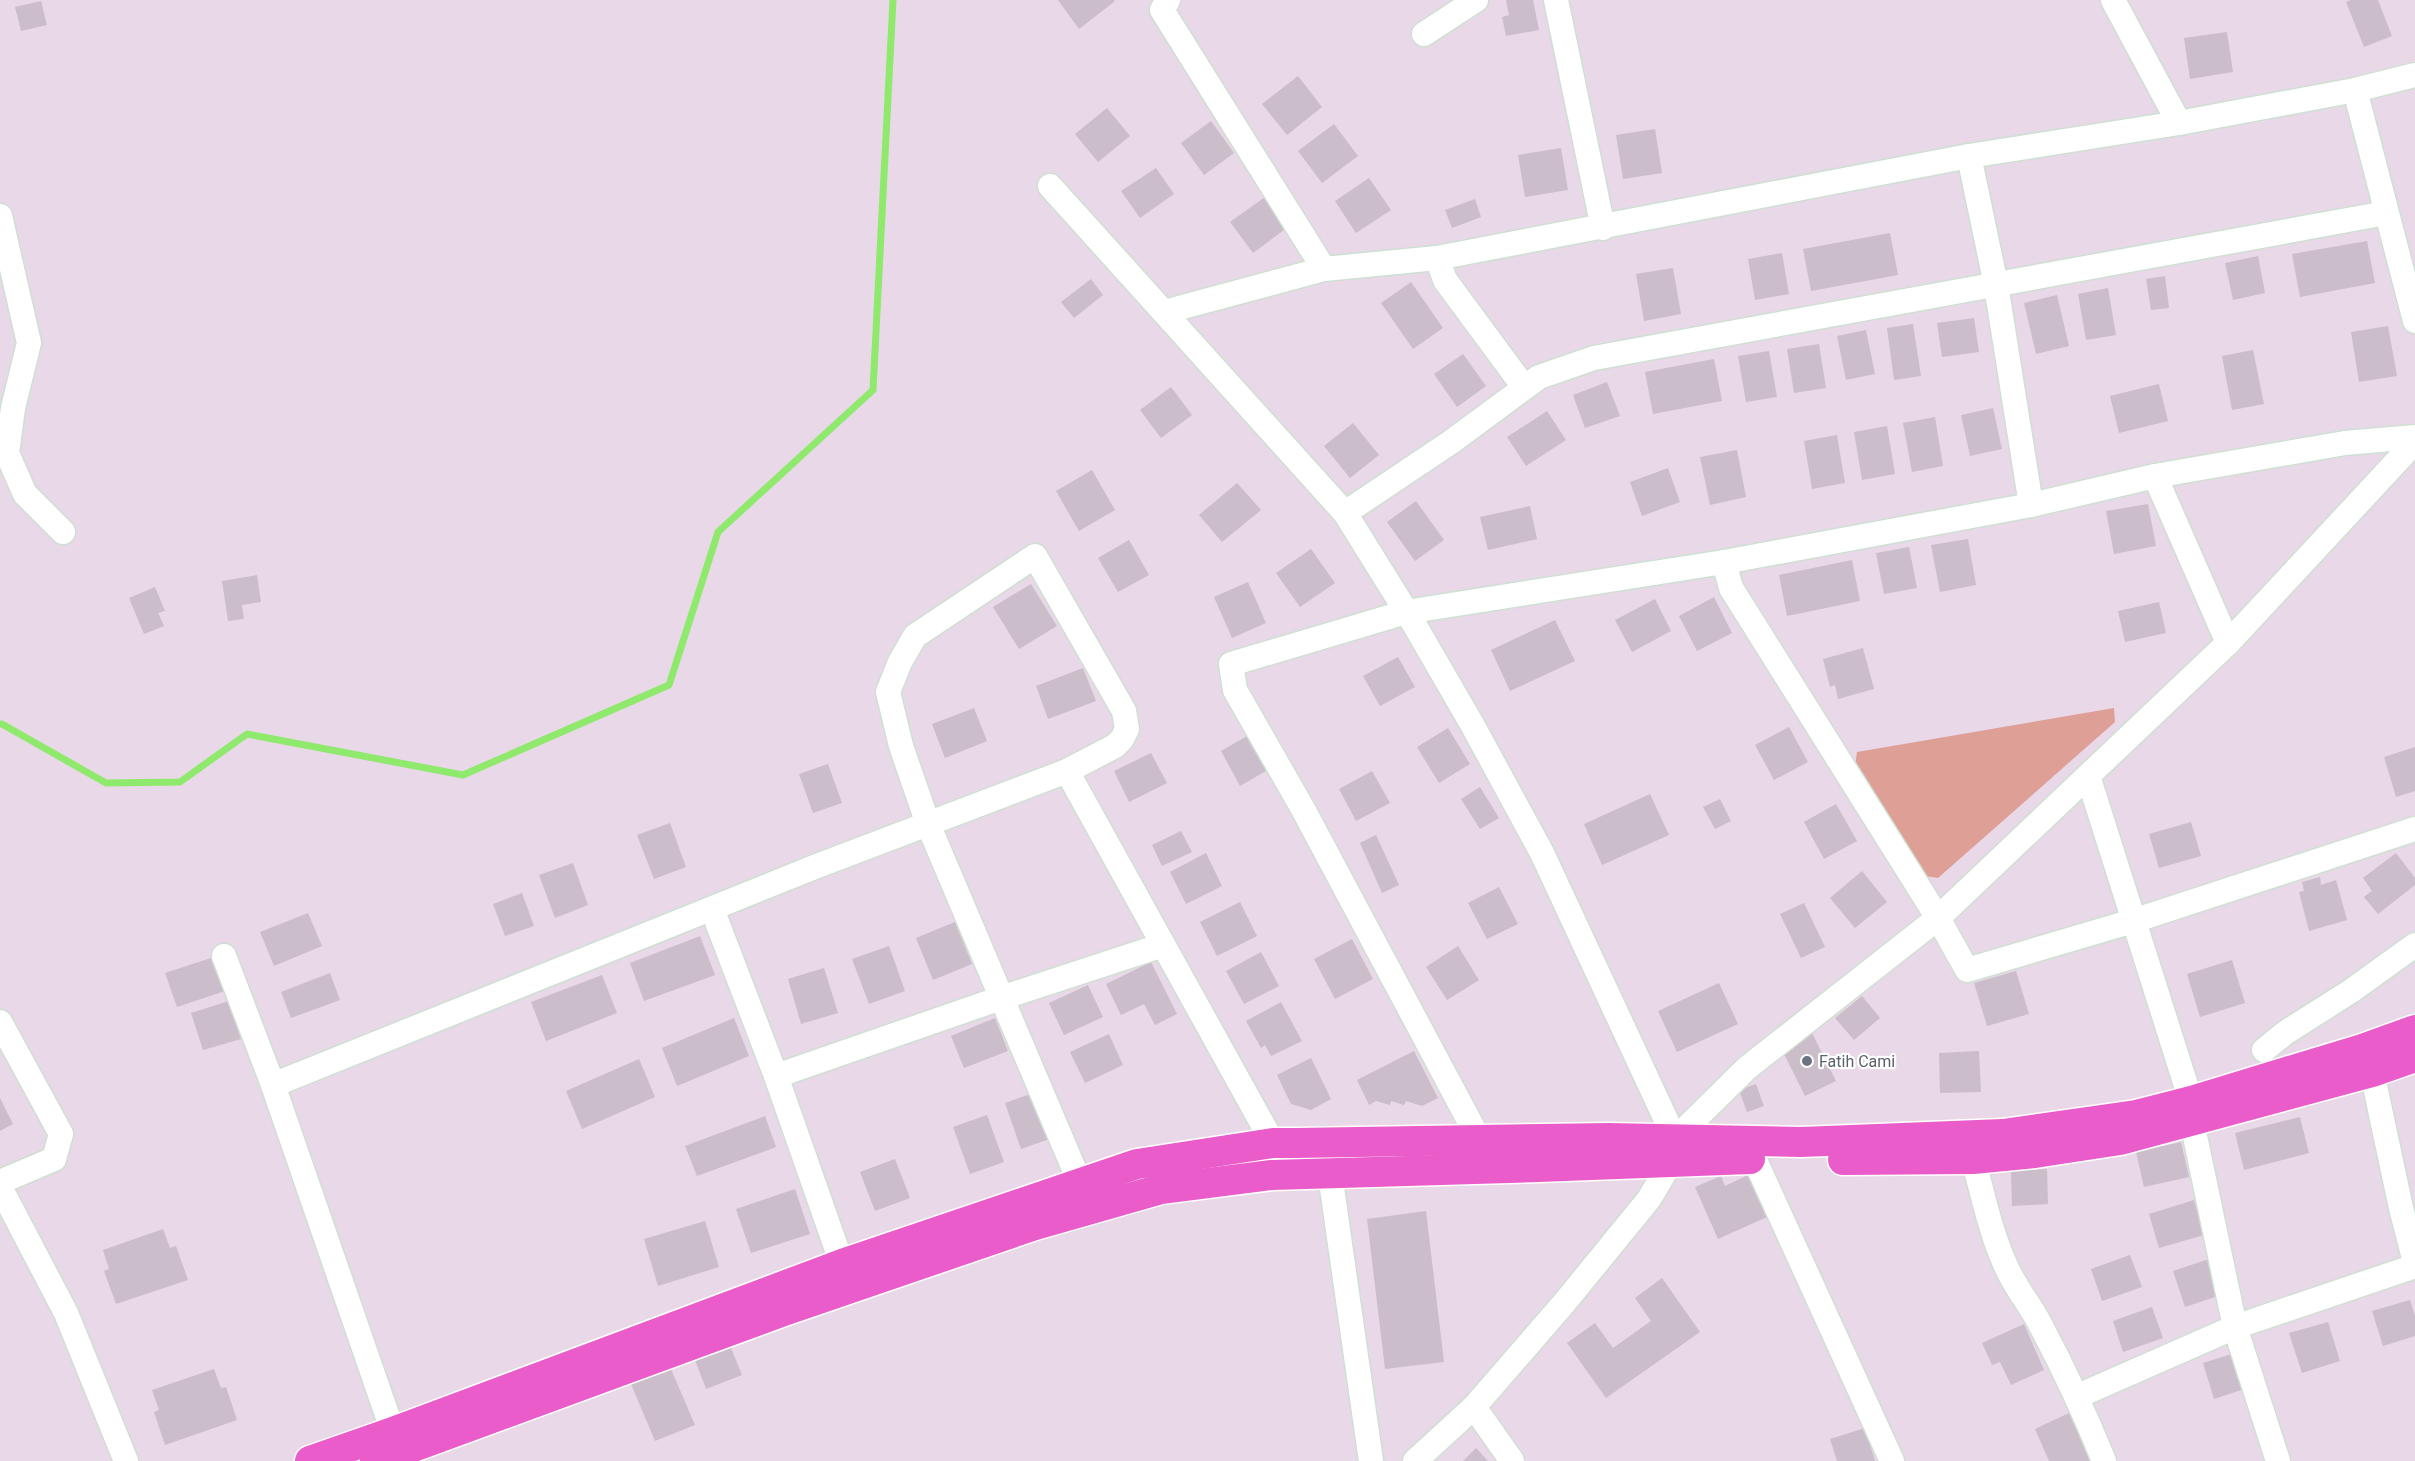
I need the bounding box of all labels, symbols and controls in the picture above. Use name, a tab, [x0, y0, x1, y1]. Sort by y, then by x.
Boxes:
place label: Fatih Cami	[1819, 1052, 1895, 1071]
marker: Fatih Cami	[1800, 1054, 1814, 1068]

